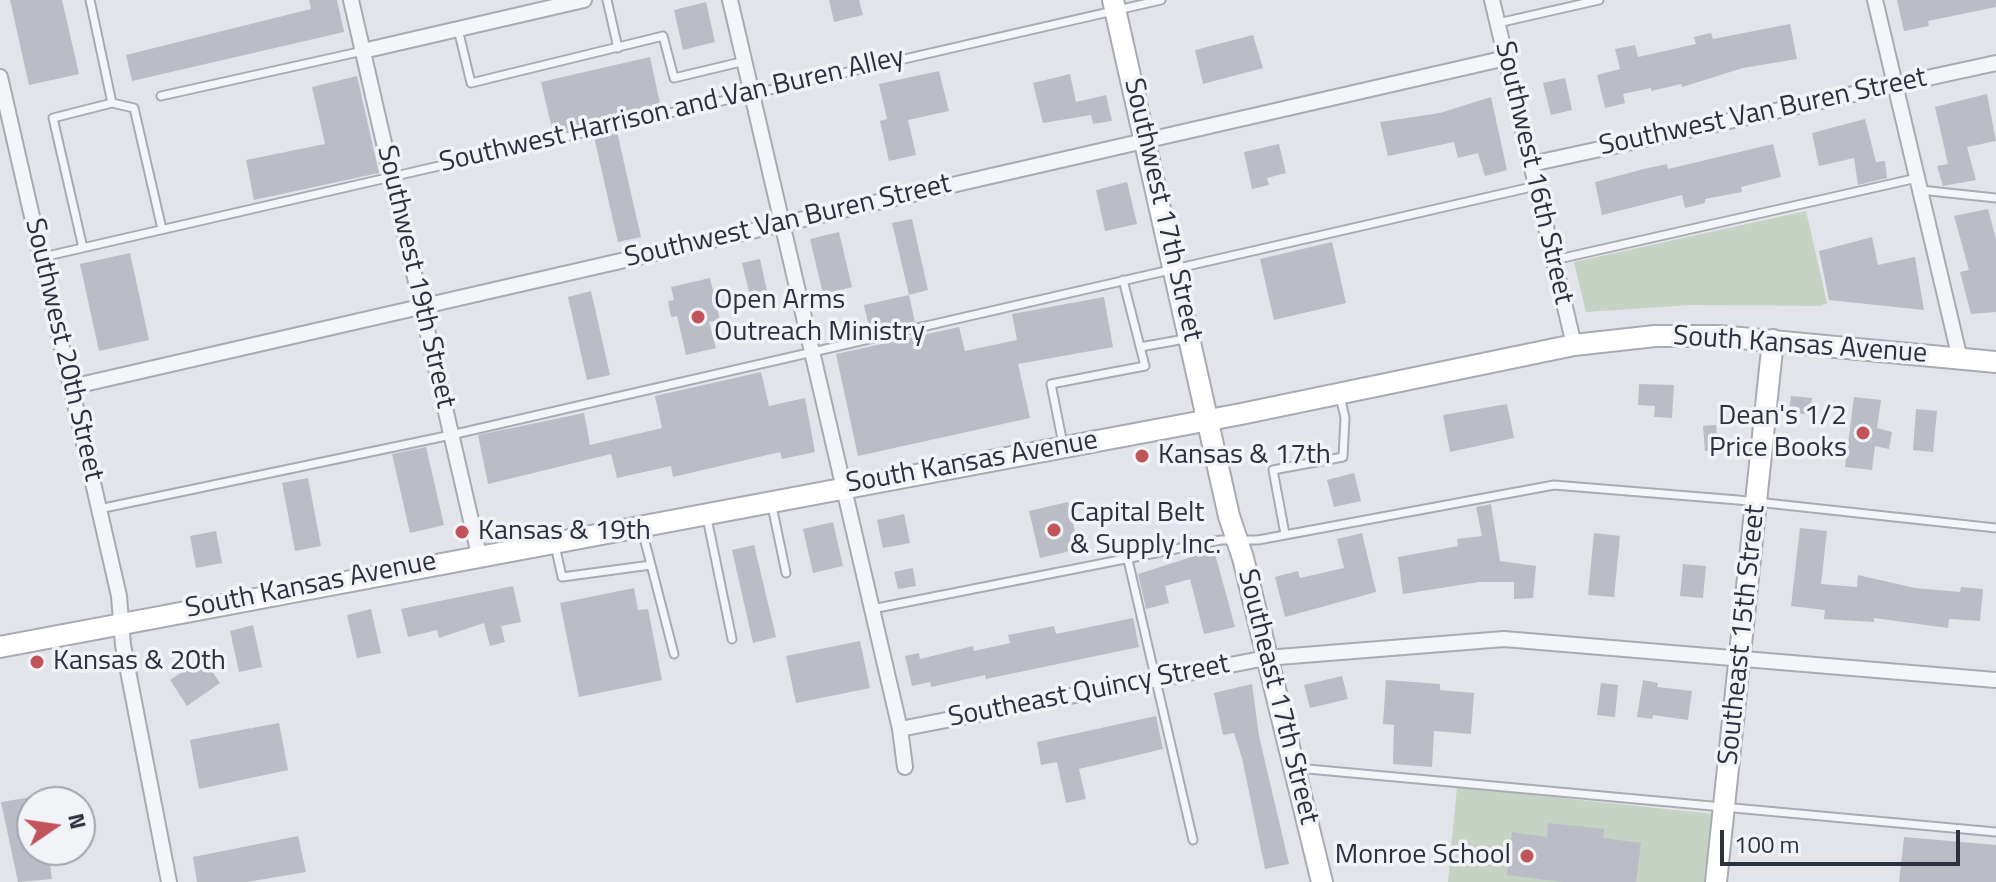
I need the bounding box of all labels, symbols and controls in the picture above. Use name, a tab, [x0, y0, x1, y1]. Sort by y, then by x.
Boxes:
street label: Southwest 16th Street	[1486, 38, 1580, 308]
street label: Southwest Harrison and Van Buren Alley	[436, 41, 908, 181]
street label: Southwest Van Buren Street	[1596, 62, 1930, 164]
street label: Southwest 17th Street	[1115, 75, 1209, 345]
street label: Southwest 19th Street	[368, 142, 462, 412]
street label: Southwest Van Buren Street	[622, 168, 954, 276]
street label: Southwest 20th Street	[16, 215, 110, 485]
place label: Open Arms Outreach Ministry	[714, 284, 925, 350]
marker: Open Arms Outreach Ministry	[689, 308, 707, 326]
street label: South Kansas Avenue	[1672, 320, 1928, 372]
place label: Dean's 1/2 Price Books	[1709, 400, 1847, 466]
street label: South Kansas Avenue	[844, 424, 1100, 502]
marker: Dean's 1/2 Price Books	[1854, 424, 1872, 442]
place label: Kansas & 17th	[1158, 439, 1331, 473]
marker: Kansas & 17th	[1133, 447, 1151, 465]
place label: Capital Belt & Supply Inc.	[1070, 497, 1221, 563]
street label: Southeast 15th Street	[1713, 503, 1773, 767]
place label: Kansas & 19th	[478, 515, 651, 549]
marker: Capital Belt & Supply Inc.	[1045, 521, 1063, 539]
marker: Kansas & 19th	[453, 523, 471, 541]
street label: South Kansas Avenue	[183, 545, 439, 627]
street label: Southeast 17th Street	[1229, 566, 1325, 828]
place label: Kansas & 20th	[53, 645, 226, 679]
street label: Southeast Quincy Street	[946, 648, 1232, 736]
marker: Kansas & 20th	[28, 653, 46, 671]
north arrow	[16, 786, 96, 866]
text: N	[59, 810, 96, 832]
scale bar	[1724, 814, 1964, 864]
text: 100 m	[1734, 826, 1800, 862]
place label: Monroe School	[1335, 839, 1511, 873]
marker: Monroe School	[1518, 847, 1536, 865]

